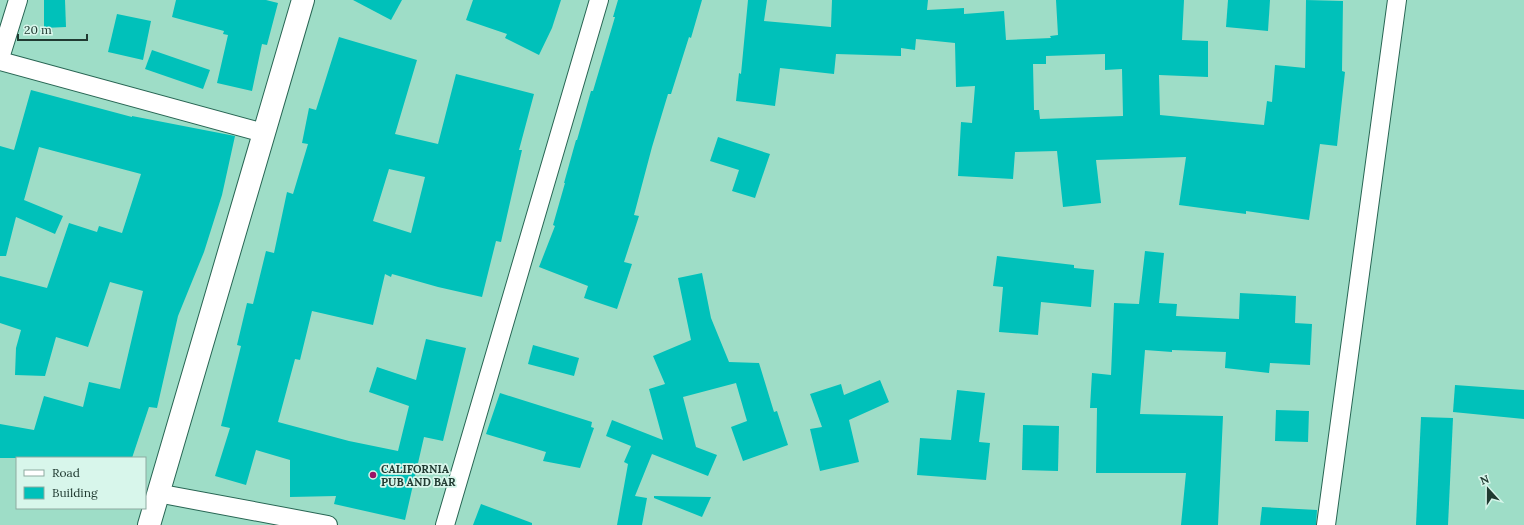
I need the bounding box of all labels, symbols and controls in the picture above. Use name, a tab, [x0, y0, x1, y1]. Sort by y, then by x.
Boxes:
scale bar	[18, 16, 87, 42]
text: 20 m	[24, 22, 52, 37]
legend	[16, 457, 146, 509]
place label: CALIFORNIA PUB AND BAR	[381, 462, 456, 489]
text: Road	[52, 465, 80, 480]
north arrow	[1468, 469, 1508, 509]
marker: CALIFORNIA PUB AND BAR	[368, 470, 378, 480]
text: N	[1478, 471, 1491, 488]
text: Building	[52, 485, 98, 500]

